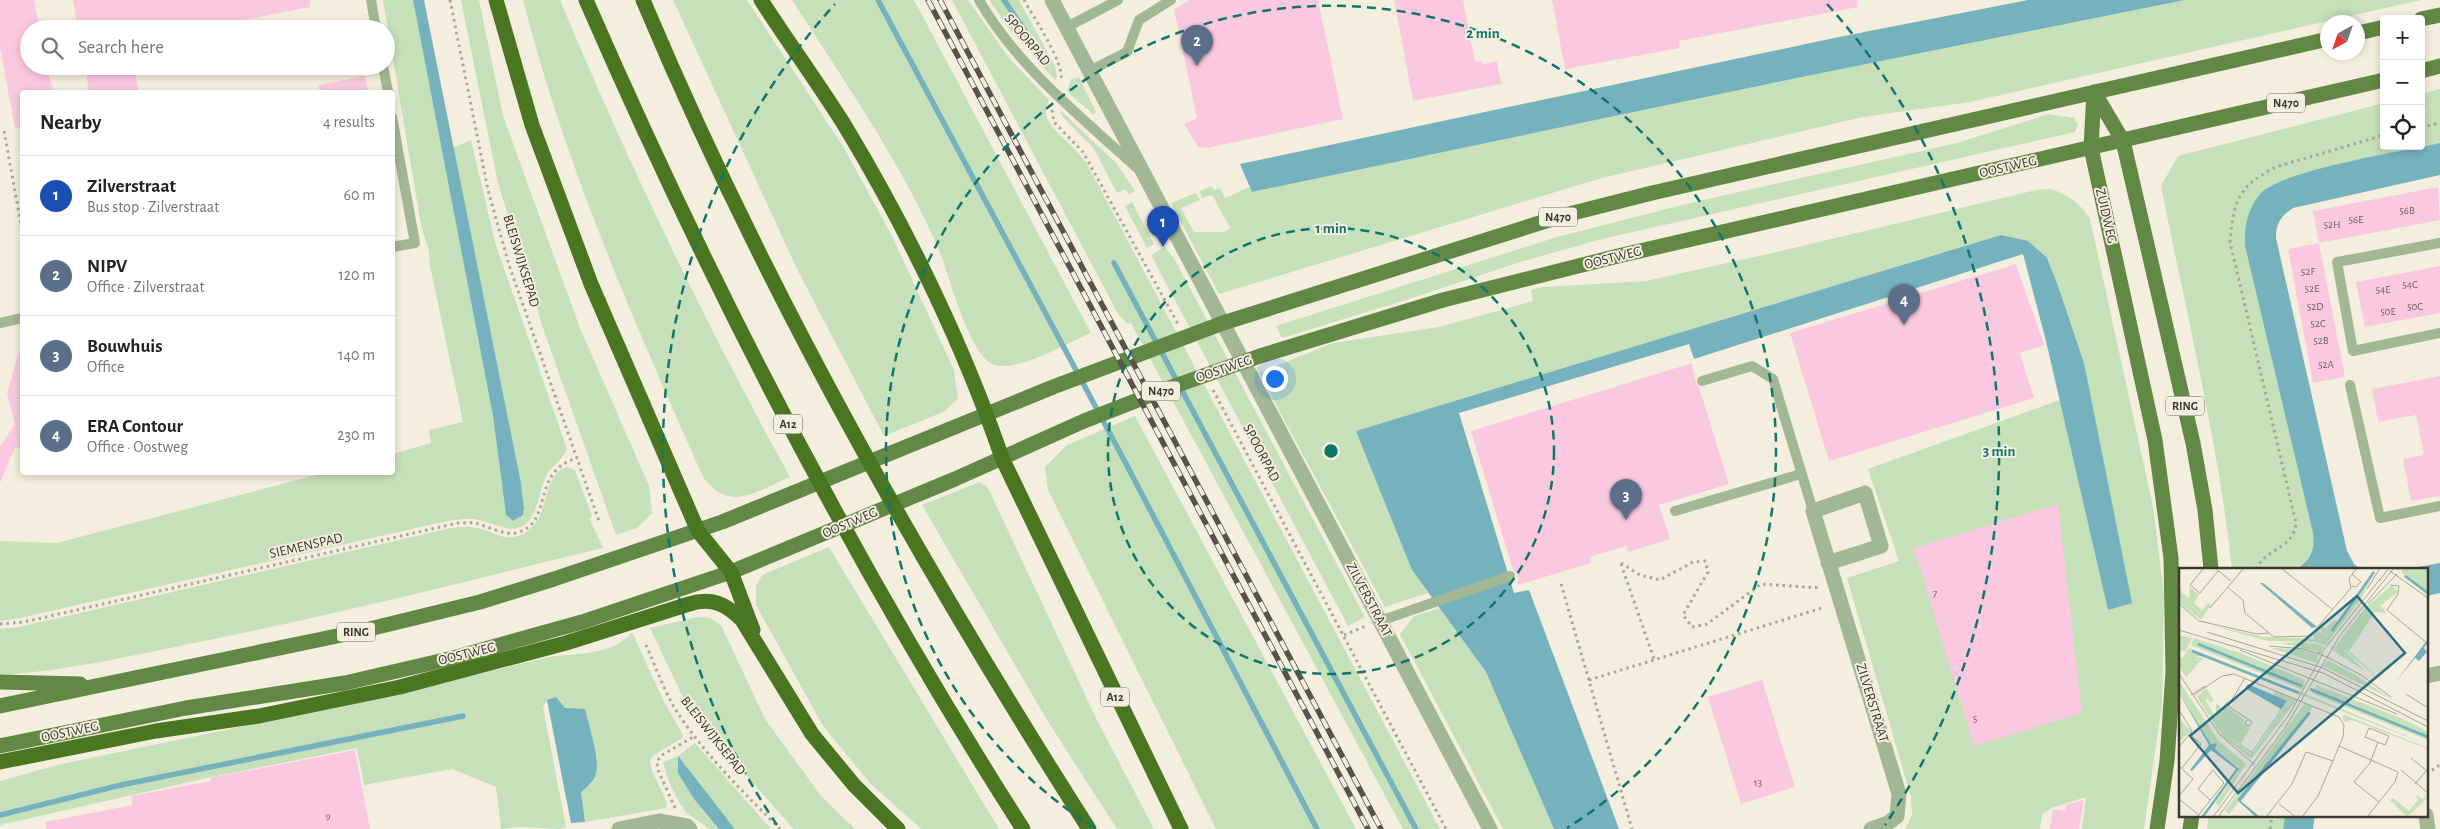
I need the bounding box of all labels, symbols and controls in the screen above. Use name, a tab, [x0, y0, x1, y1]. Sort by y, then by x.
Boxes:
street label: SPOORPAD	[1001, 11, 1053, 69]
north arrow	[2320, 15, 2365, 60]
map controls	[2380, 15, 2425, 150]
button: +	[2380, 15, 2425, 60]
search box	[20, 20, 395, 75]
pin: 2	[1181, 25, 1213, 66]
text: 2 min	[1466, 26, 1500, 41]
icon: search	[38, 34, 66, 62]
text: Search here	[78, 38, 164, 57]
button: −	[2380, 60, 2425, 105]
road number: N470	[2267, 94, 2305, 112]
button: locate	[2380, 105, 2425, 150]
text: Nearby	[40, 112, 101, 133]
text: 4 results	[323, 114, 375, 130]
street label: OOSTWEG	[1978, 154, 2038, 180]
text: Zilverstraat	[87, 177, 176, 196]
text: 1	[53, 187, 59, 203]
text: 60 m	[344, 187, 375, 203]
street label: ZUIDWEG	[2093, 187, 2119, 245]
text: Bus stop · Zilverstraat	[87, 199, 219, 215]
house number: 56B	[2399, 205, 2415, 216]
pin: 1	[1147, 206, 1179, 247]
road number: N470	[1539, 208, 1577, 226]
street label: BLEISWIJKSEPAD	[500, 213, 542, 309]
house number: 56E	[2348, 214, 2364, 225]
house number: 52H	[2323, 219, 2341, 230]
text: 1 min	[1315, 221, 1347, 236]
street label: OOSTWEG	[1583, 244, 1643, 272]
text: NIPV	[87, 257, 127, 276]
house number: 52F	[2301, 266, 2315, 277]
text: 2	[52, 267, 60, 283]
text: 120 m	[338, 267, 375, 283]
text: Office · Zilverstraat	[87, 279, 205, 295]
house number: 54C	[2402, 279, 2418, 290]
house number: 52E	[2305, 283, 2320, 294]
pin: 4	[1888, 284, 1920, 325]
house number: 54E	[2375, 284, 2391, 295]
house number: 52D	[2307, 301, 2323, 312]
house number: 50C	[2407, 301, 2423, 312]
house number: 50E	[2380, 306, 2397, 317]
house number: 52C	[2310, 318, 2326, 329]
house number: 52B	[2313, 335, 2329, 346]
text: Bouwhuis	[87, 337, 163, 356]
text: 3	[53, 347, 59, 363]
text: 140 m	[338, 347, 375, 363]
street label: OOSTWEG	[1194, 353, 1254, 385]
text: Office	[87, 359, 124, 375]
house number: 52A	[2318, 359, 2335, 370]
your location	[1262, 366, 1288, 392]
road number: N470	[1142, 382, 1180, 401]
road number: RING	[2166, 396, 2204, 416]
road number: A12	[774, 414, 802, 434]
text: ERA Contour	[87, 417, 183, 436]
street label: SPOORPAD	[1240, 422, 1282, 484]
text: 4	[52, 427, 60, 443]
text: 230 m	[337, 427, 375, 443]
text: Office · Oostweg	[87, 439, 188, 455]
centre of rings	[1322, 442, 1340, 460]
text: 3 min	[1983, 444, 2015, 459]
pin: 3	[1610, 479, 1642, 520]
street label: OOSTWEG	[820, 505, 880, 541]
street label: SIEMENSPAD	[268, 531, 344, 561]
street label: ZILVERSTRAAT	[1344, 561, 1394, 640]
inset map	[2179, 568, 2428, 816]
house number: 7	[1933, 588, 1938, 599]
road number: RING	[337, 622, 375, 642]
street label: OOSTWEG	[437, 640, 497, 668]
street label: ZILVERSTRAAT	[1853, 662, 1891, 744]
road number: A12	[1101, 688, 1129, 706]
street label: BLEISWIJKSEPAD	[678, 694, 748, 778]
house number: 5	[1973, 713, 1978, 724]
street label: OOSTWEG	[40, 719, 100, 745]
house number: 13	[1754, 777, 1763, 788]
house number: 9	[325, 810, 331, 821]

